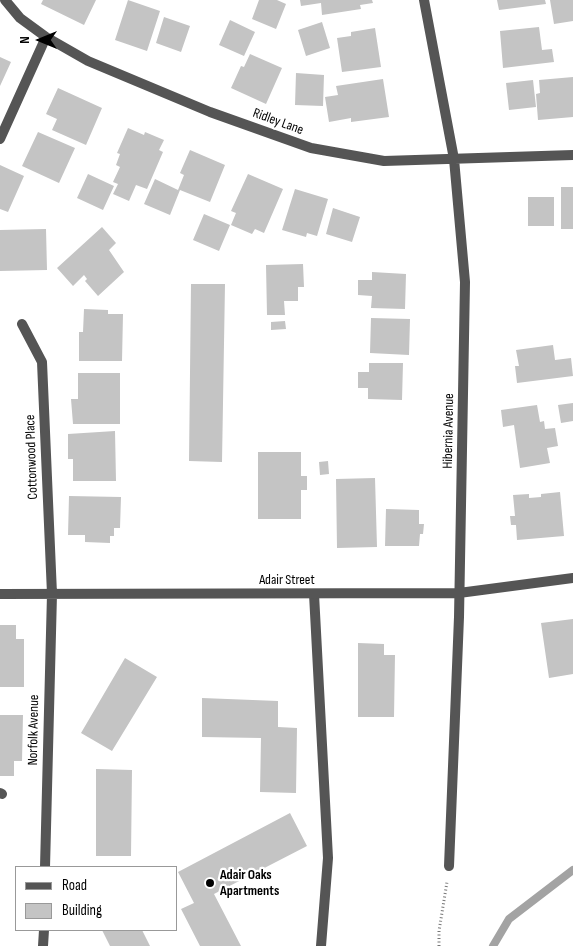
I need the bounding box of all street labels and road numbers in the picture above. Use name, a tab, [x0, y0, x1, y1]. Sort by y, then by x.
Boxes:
street label: Ridley Lane	[250, 105, 306, 139]
street label: Hibernia Avenue	[440, 393, 458, 469]
street label: Cottonwood Place	[22, 414, 42, 500]
street label: Adair Street	[259, 572, 315, 588]
street label: Norfolk Avenue	[25, 694, 43, 766]

